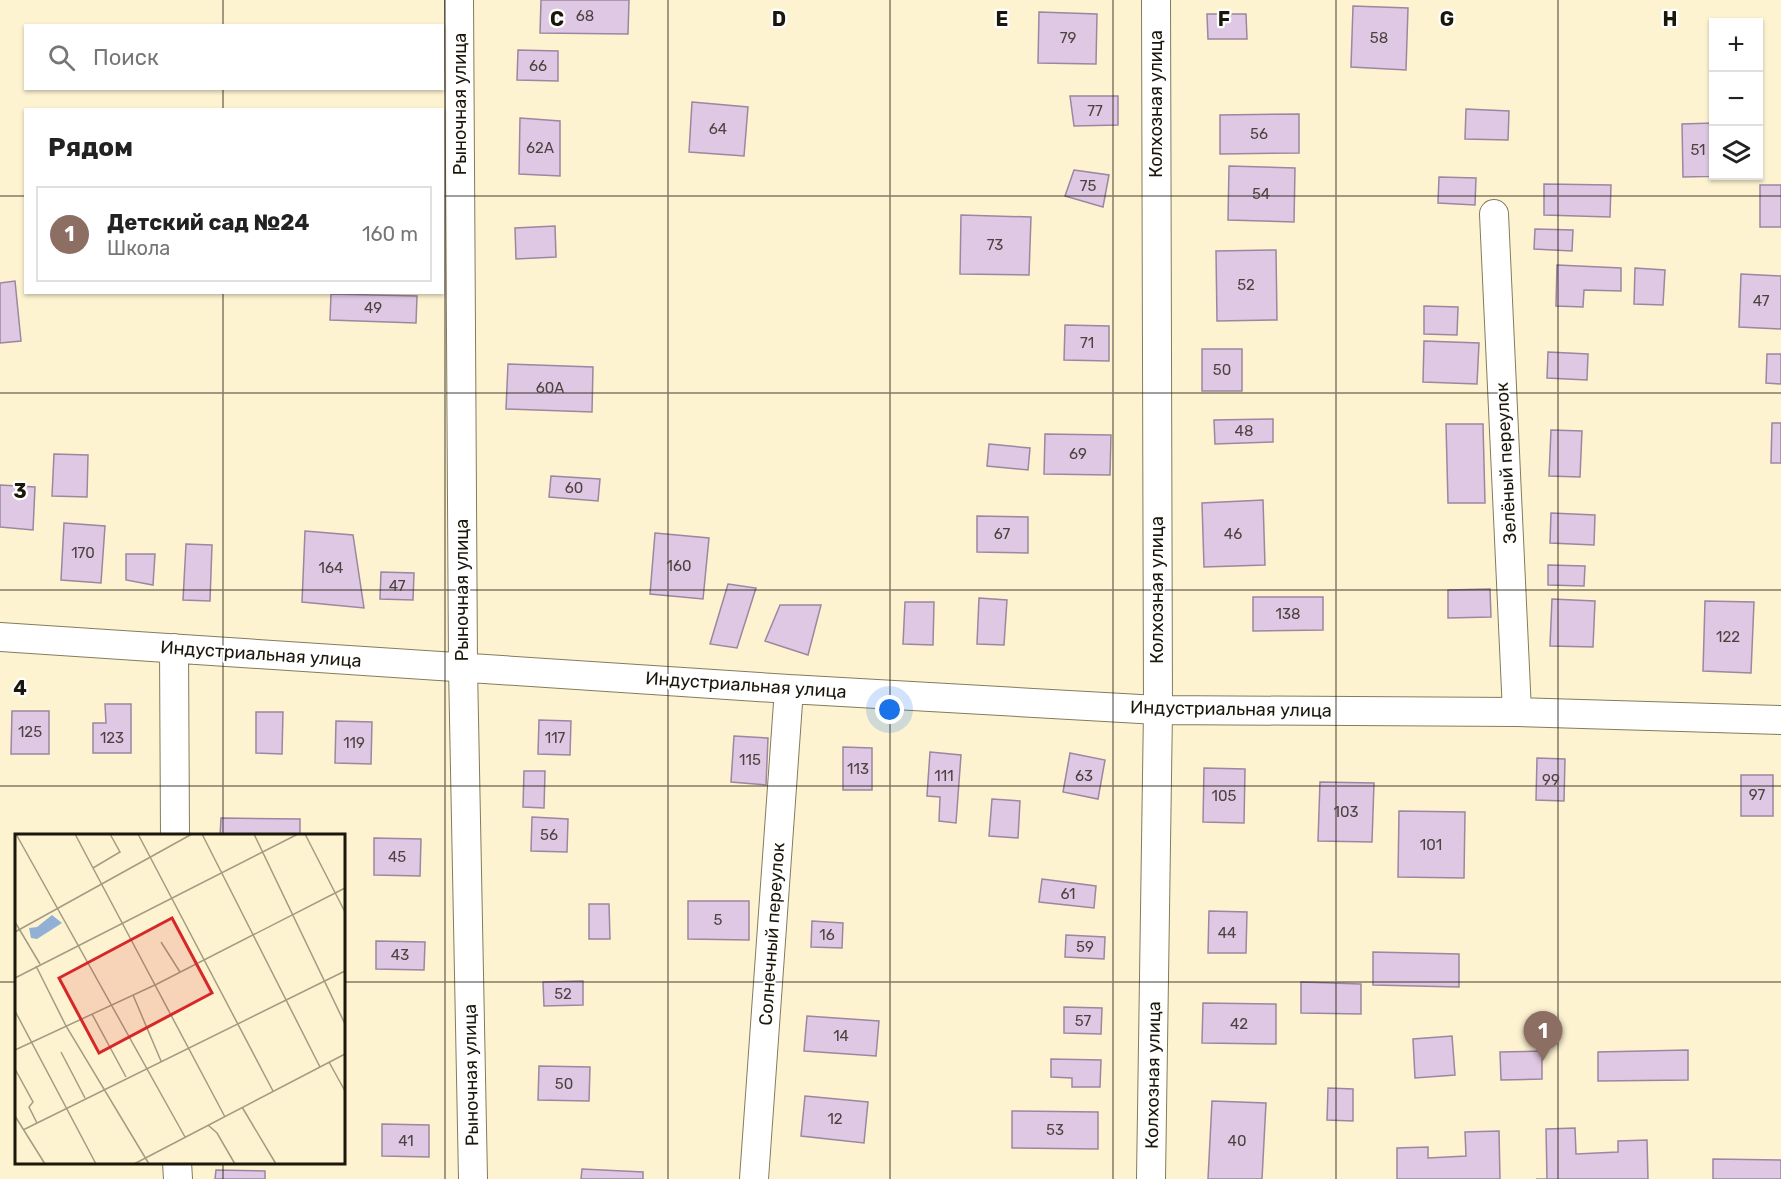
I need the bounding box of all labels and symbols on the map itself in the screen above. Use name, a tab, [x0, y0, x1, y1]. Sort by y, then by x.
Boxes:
text: C	[550, 7, 564, 31]
house number: 68	[576, 7, 594, 25]
text: D	[772, 7, 786, 31]
text: E	[996, 7, 1008, 31]
text: F	[1218, 7, 1230, 31]
text: G	[1440, 7, 1454, 31]
text: H	[1663, 7, 1677, 31]
house number: 79	[1060, 29, 1076, 47]
house number: 58	[1370, 29, 1388, 47]
street label: Колхозная улица	[1145, 30, 1167, 178]
street label: Рыночная улица	[449, 33, 471, 175]
house number: 66	[529, 57, 547, 75]
house number: 77	[1087, 102, 1103, 120]
house number: 64	[709, 120, 727, 138]
house number: 56	[1250, 125, 1268, 143]
house number: 62А	[526, 139, 554, 157]
house number: 51	[1690, 141, 1706, 159]
house number: 75	[1080, 177, 1096, 195]
house number: 54	[1252, 185, 1270, 203]
house number: 73	[987, 236, 1003, 254]
house number: 52	[1237, 276, 1255, 294]
house number: 47	[1753, 292, 1770, 310]
house number: 49	[364, 299, 382, 317]
house number: 71	[1080, 334, 1094, 352]
house number: 50	[1213, 361, 1231, 379]
house number: 60А	[536, 379, 564, 397]
street label: Зелёный переулок	[1491, 381, 1521, 544]
house number: 48	[1235, 422, 1253, 440]
house number: 69	[1069, 445, 1087, 463]
text: 3	[13, 479, 27, 503]
house number: 60	[565, 479, 583, 497]
street label: Колхозная улица	[1146, 516, 1168, 664]
street label: Рыночная улица	[451, 519, 473, 661]
house number: 67	[994, 525, 1010, 543]
house number: 46	[1224, 525, 1242, 543]
house number: 170	[71, 544, 95, 562]
house number: 160	[667, 557, 692, 575]
house number: 164	[319, 559, 343, 577]
house number: 47	[389, 577, 406, 595]
house number: 138	[1276, 605, 1300, 623]
house number: 122	[1716, 628, 1740, 646]
street label: Индустриальная улица	[160, 636, 362, 672]
street label: Индустриальная улица	[645, 667, 847, 703]
text: 4	[13, 676, 27, 700]
your location	[875, 695, 904, 724]
street label: Индустриальная улица	[1130, 696, 1332, 722]
house number: 125	[18, 723, 42, 741]
house number: 123	[100, 729, 124, 747]
house number: 117	[545, 729, 566, 747]
house number: 119	[343, 734, 365, 752]
house number: 115	[739, 751, 761, 769]
house number: 113	[847, 760, 869, 778]
house number: 111	[934, 767, 954, 785]
house number: 63	[1075, 767, 1093, 785]
house number: 99	[1542, 771, 1560, 789]
house number: 97	[1749, 786, 1766, 804]
house number: 105	[1212, 787, 1237, 805]
house number: 103	[1334, 803, 1358, 821]
house number: 56	[540, 826, 558, 844]
inset map	[15, 834, 345, 1164]
house number: 101	[1420, 836, 1442, 854]
street label: Солнечный переулок	[755, 841, 789, 1026]
house number: 45	[388, 848, 406, 866]
house number: 61	[1060, 885, 1076, 903]
house number: 5	[714, 911, 723, 929]
house number: 44	[1218, 924, 1236, 942]
house number: 16	[819, 926, 835, 944]
house number: 59	[1076, 938, 1094, 956]
house number: 43	[391, 946, 409, 964]
house number: 52	[554, 985, 572, 1003]
street label: Колхозная улица	[1141, 1001, 1165, 1149]
street label: Рыночная улица	[459, 1004, 483, 1146]
house number: 57	[1075, 1012, 1092, 1030]
pin: 1	[1524, 1012, 1562, 1061]
house number: 42	[1230, 1015, 1248, 1033]
house number: 14	[833, 1027, 849, 1045]
house number: 50	[555, 1075, 573, 1093]
house number: 12	[827, 1110, 843, 1128]
house number: 53	[1046, 1121, 1064, 1139]
house number: 41	[398, 1132, 414, 1150]
house number: 40	[1228, 1132, 1246, 1150]

